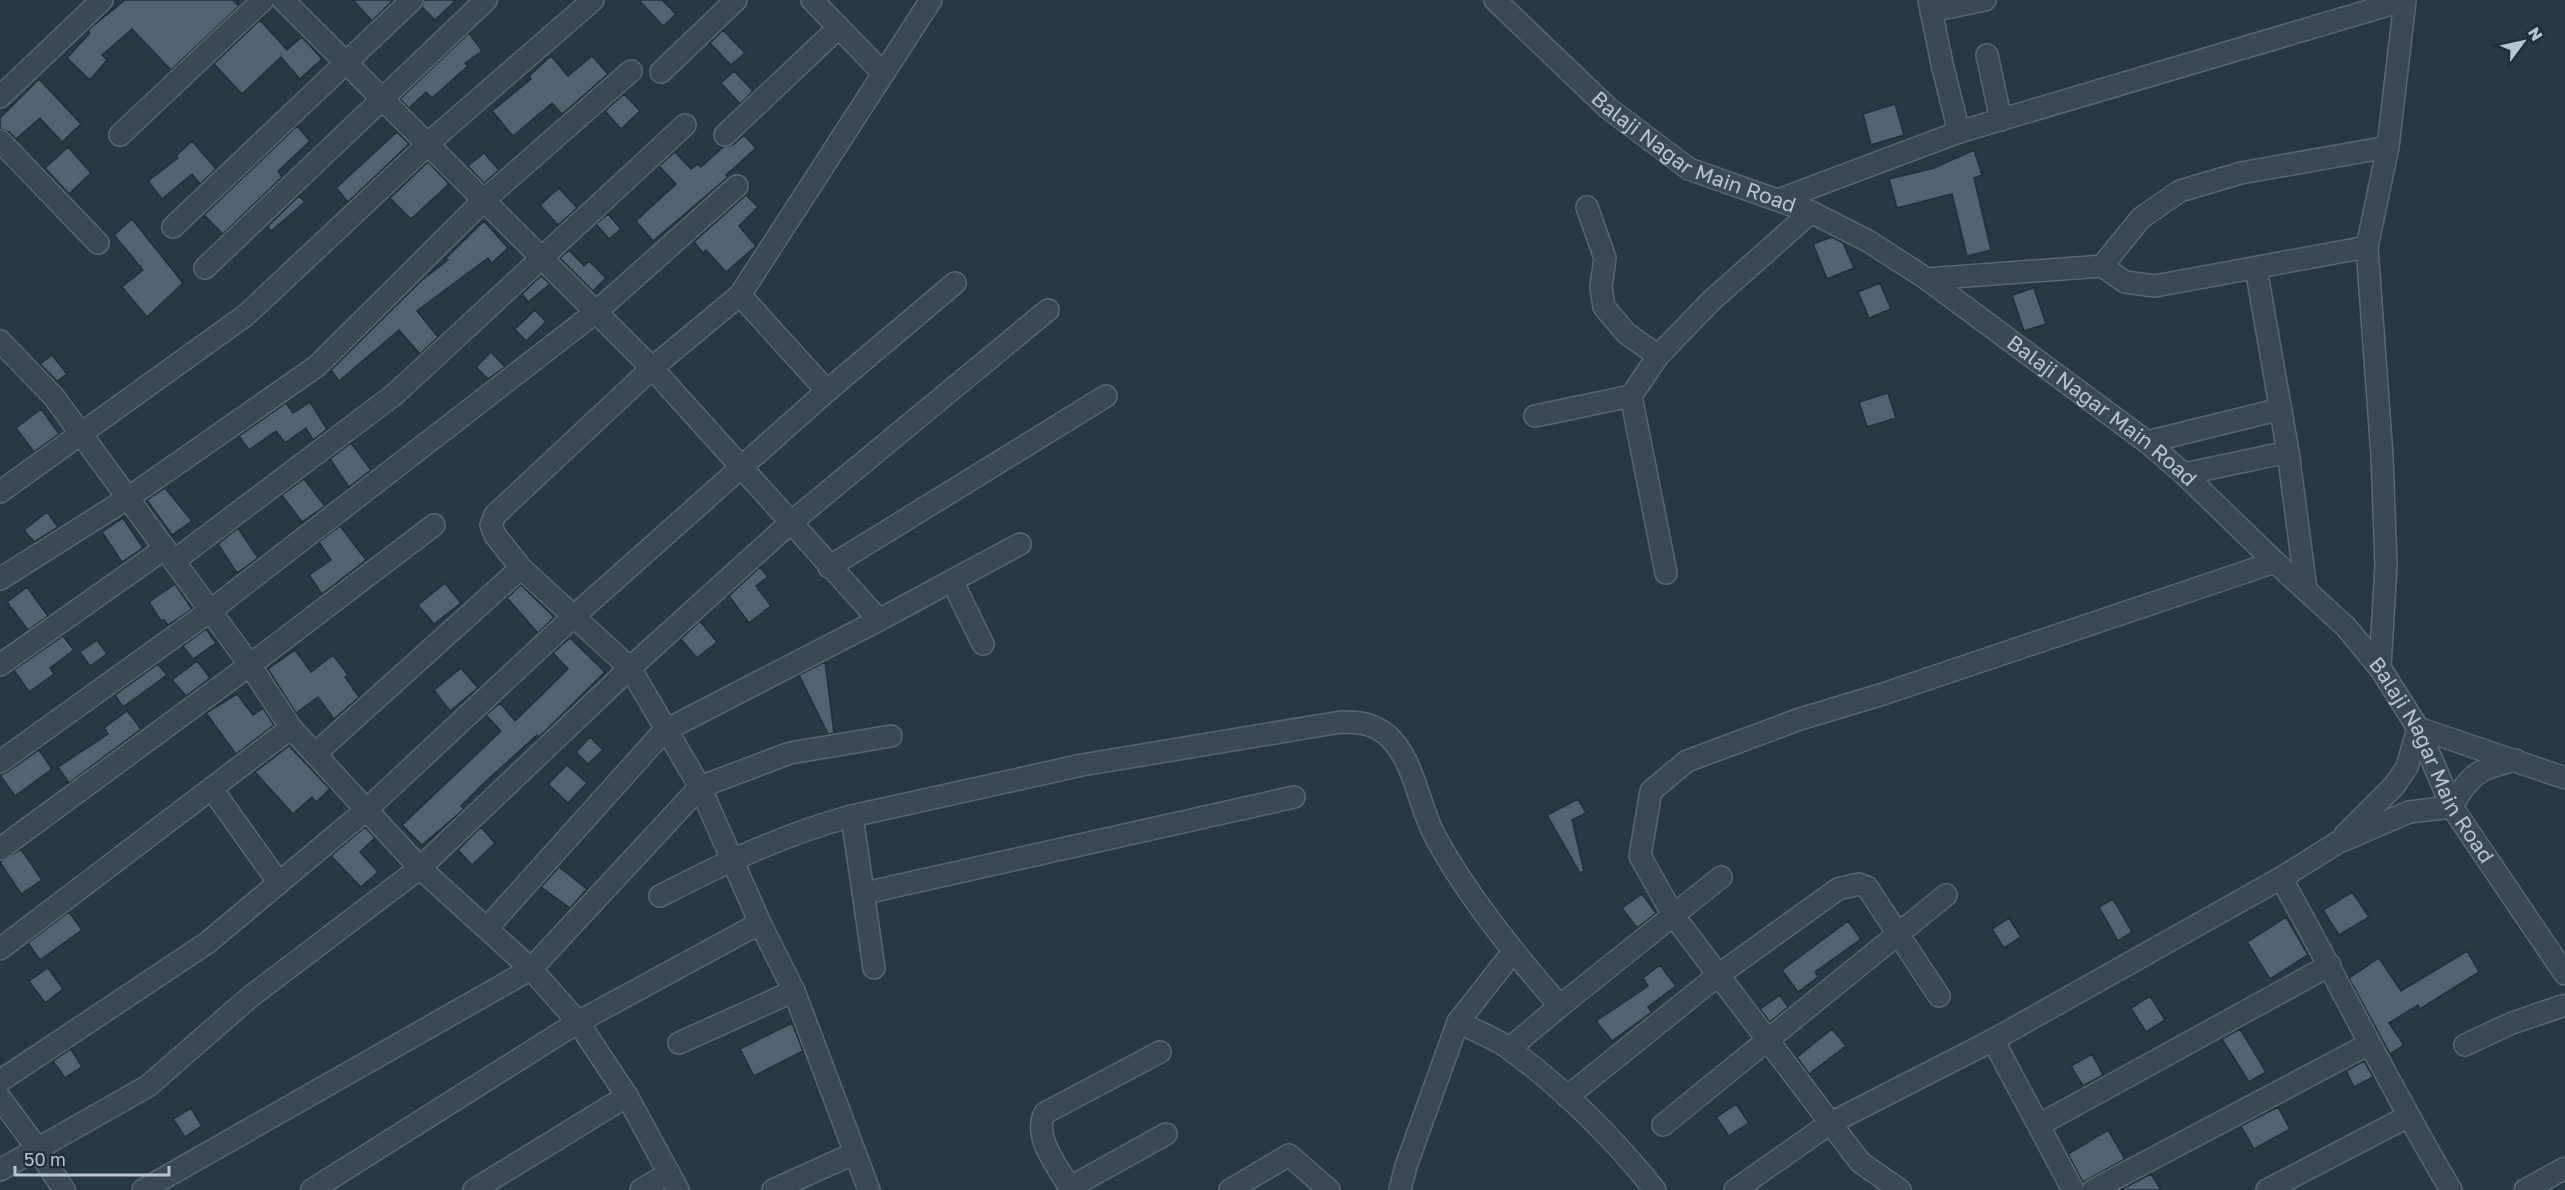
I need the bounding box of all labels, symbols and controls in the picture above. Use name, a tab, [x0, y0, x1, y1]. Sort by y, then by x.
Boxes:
north arrow	[2493, 12, 2553, 72]
text: N	[2524, 23, 2547, 44]
street label: Balaji Nagar Main Road	[1586, 85, 1800, 218]
street label: Balaji Nagar Main Road	[2002, 329, 2203, 491]
street label: Balaji Nagar Main Road	[2364, 651, 2500, 868]
scale bar	[15, 1139, 170, 1177]
text: 50 m	[24, 1148, 66, 1170]

